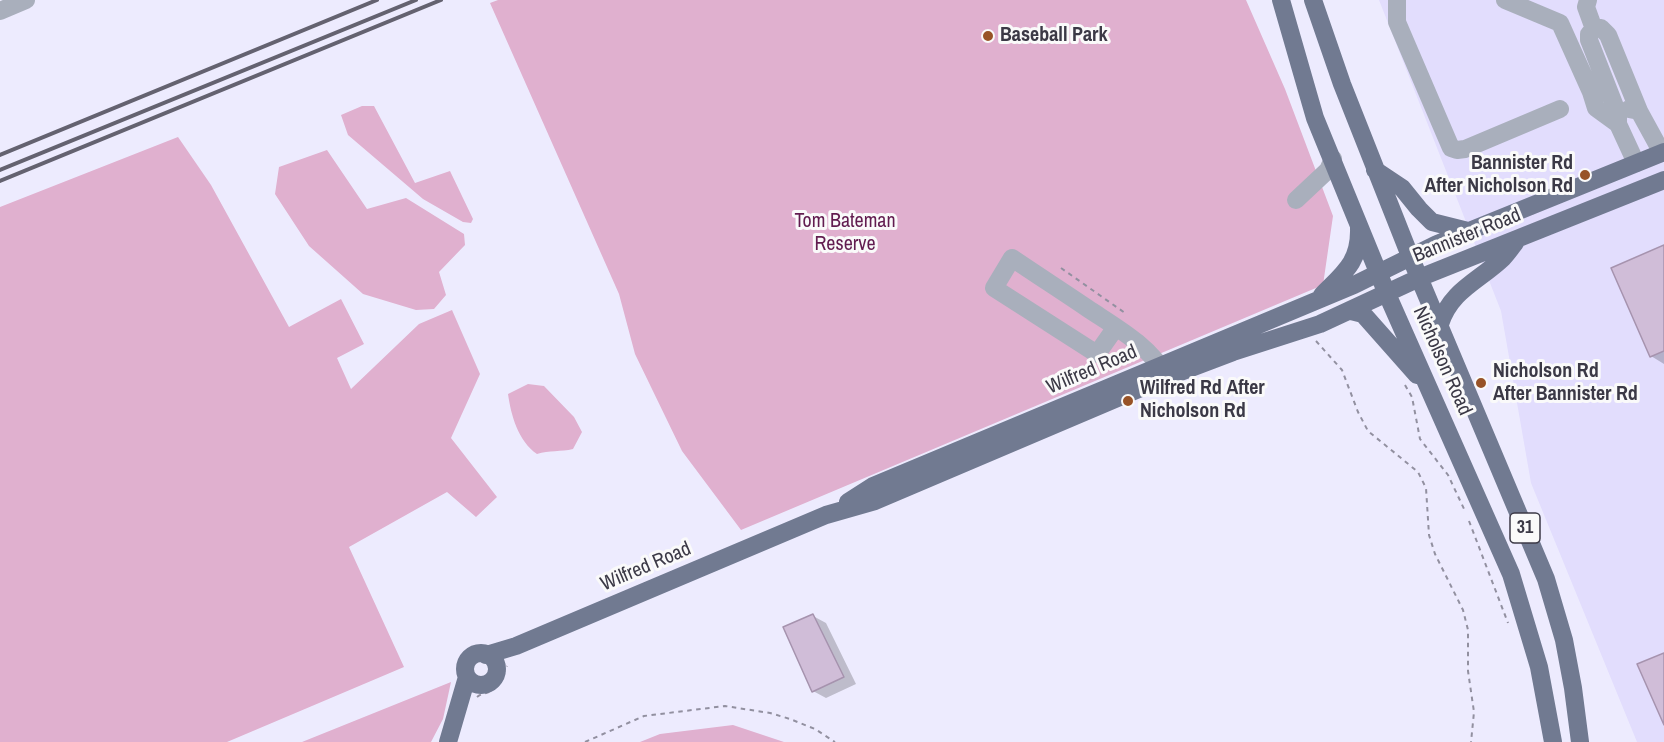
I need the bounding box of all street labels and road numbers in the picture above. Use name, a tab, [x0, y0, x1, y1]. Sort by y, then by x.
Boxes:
street label: Bannister Road	[1410, 204, 1524, 268]
street label: Nicholson Road	[1407, 303, 1477, 419]
street label: Wilfred Road	[1043, 340, 1141, 400]
road number: 31	[1510, 513, 1540, 543]
street label: Wilfred Road	[597, 537, 695, 597]

